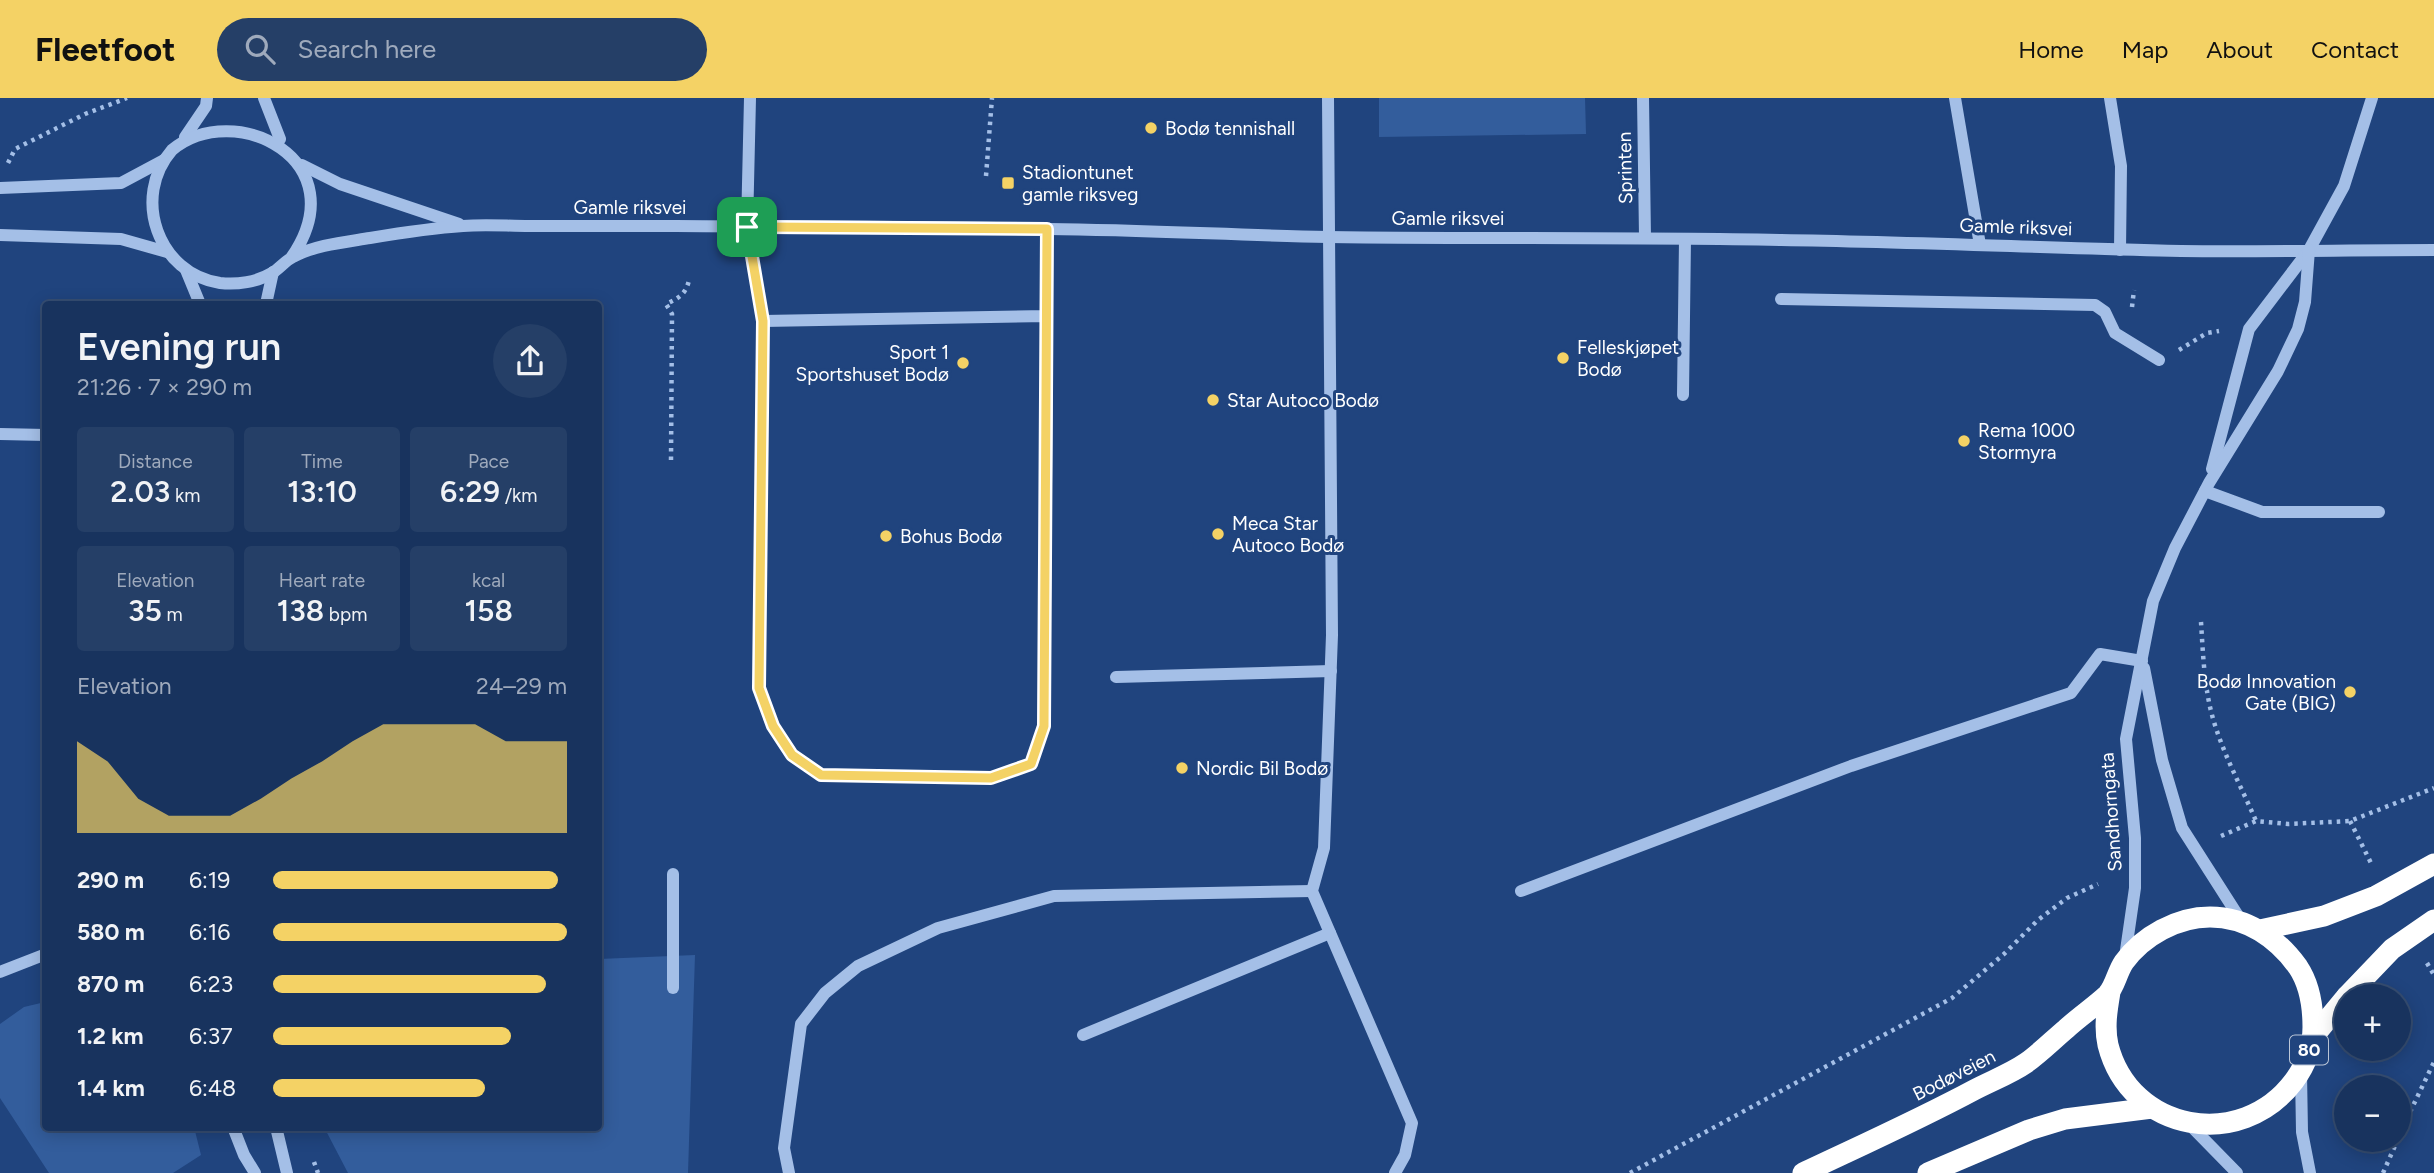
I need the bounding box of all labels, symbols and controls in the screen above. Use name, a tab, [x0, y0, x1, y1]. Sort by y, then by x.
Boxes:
search box	[217, 18, 707, 81]
text: Fleetfoot	[35, 30, 175, 69]
icon: search	[241, 30, 279, 68]
text: Search here	[297, 33, 436, 65]
text: Home	[2018, 35, 2084, 64]
text: Map	[2122, 35, 2168, 64]
text: About	[2206, 35, 2273, 64]
text: Contact	[2311, 35, 2399, 64]
place label: Bodø tennishall	[1165, 117, 1295, 140]
marker: Bodø tennishall	[1143, 120, 1159, 136]
street label: Sprinten	[1613, 132, 1637, 204]
place label: Stadiontunet gamle riksveg	[1022, 161, 1138, 206]
marker: Stadiontunet gamle riksveg	[1000, 175, 1016, 191]
street label: Gamle riksvei	[574, 196, 686, 219]
pin	[717, 197, 777, 257]
street label: Gamle riksvei	[1392, 207, 1504, 230]
icon: arrive	[728, 208, 766, 246]
street label: Gamle riksvei	[1959, 214, 2073, 240]
text: Evening run	[77, 324, 281, 370]
button: share	[493, 324, 567, 398]
place label: Felleskjøpet Bodø	[1577, 336, 1679, 381]
place label: Sport 1 Sportshuset Bodø	[796, 341, 949, 386]
marker: Felleskjøpet Bodø	[1555, 350, 1571, 366]
marker: Sport 1 Sportshuset Bodø	[955, 355, 971, 371]
text: 21:26 · 7 × 290 m	[77, 373, 252, 401]
place label: Star Autoco Bodø	[1227, 389, 1379, 412]
marker: Star Autoco Bodø	[1205, 392, 1221, 408]
place label: Rema 1000 Stormyra	[1978, 419, 2075, 464]
marker: Rema 1000 Stormyra	[1956, 433, 1972, 449]
text: Distance	[118, 450, 193, 473]
text: Time	[301, 450, 343, 473]
text: Pace	[468, 450, 509, 473]
text: 2.03	[110, 473, 170, 510]
text: 13:10	[287, 473, 357, 510]
text: 6:29	[440, 473, 500, 510]
text: km	[170, 484, 200, 507]
text: /km	[500, 484, 537, 507]
place label: Meca Star Autoco Bodø	[1232, 512, 1344, 557]
place label: Bohus Bodø	[900, 525, 1002, 548]
marker: Meca Star Autoco Bodø	[1210, 526, 1226, 542]
marker: Bohus Bodø	[878, 528, 894, 544]
text: Elevation	[116, 569, 194, 592]
text: Heart rate	[279, 569, 365, 592]
text: kcal	[472, 569, 505, 592]
text: 35	[128, 592, 162, 629]
text: 138	[277, 592, 324, 629]
text: 158	[465, 592, 513, 629]
text: m	[162, 603, 183, 626]
text: bpm	[324, 603, 367, 626]
place label: Bodø Innovation Gate (BIG)	[2197, 670, 2336, 715]
text: Elevation	[77, 672, 172, 700]
text: 24–29 m	[476, 672, 567, 700]
marker: Bodø Innovation Gate (BIG)	[2342, 684, 2358, 700]
street label: Sandhorngata	[2095, 752, 2127, 872]
place label: Nordic Bil Bodø	[1196, 757, 1328, 780]
marker: Nordic Bil Bodø	[1174, 760, 1190, 776]
text: 290 m	[77, 866, 144, 894]
text: 6:19	[189, 866, 230, 894]
text: 580 m	[77, 918, 145, 946]
text: 6:16	[189, 918, 230, 946]
text: 870 m	[77, 970, 144, 998]
text: 6:23	[189, 970, 233, 998]
map controls	[2334, 984, 2411, 1152]
button: +	[2334, 984, 2411, 1061]
text: 1.2 km	[77, 1022, 144, 1050]
text: 6:37	[189, 1022, 233, 1050]
road number: 80	[2290, 1035, 2328, 1065]
street label: Bodøveien	[1909, 1044, 1999, 1106]
text: 1.4 km	[77, 1074, 145, 1102]
text: 6:48	[189, 1074, 236, 1102]
button: −	[2334, 1075, 2411, 1152]

